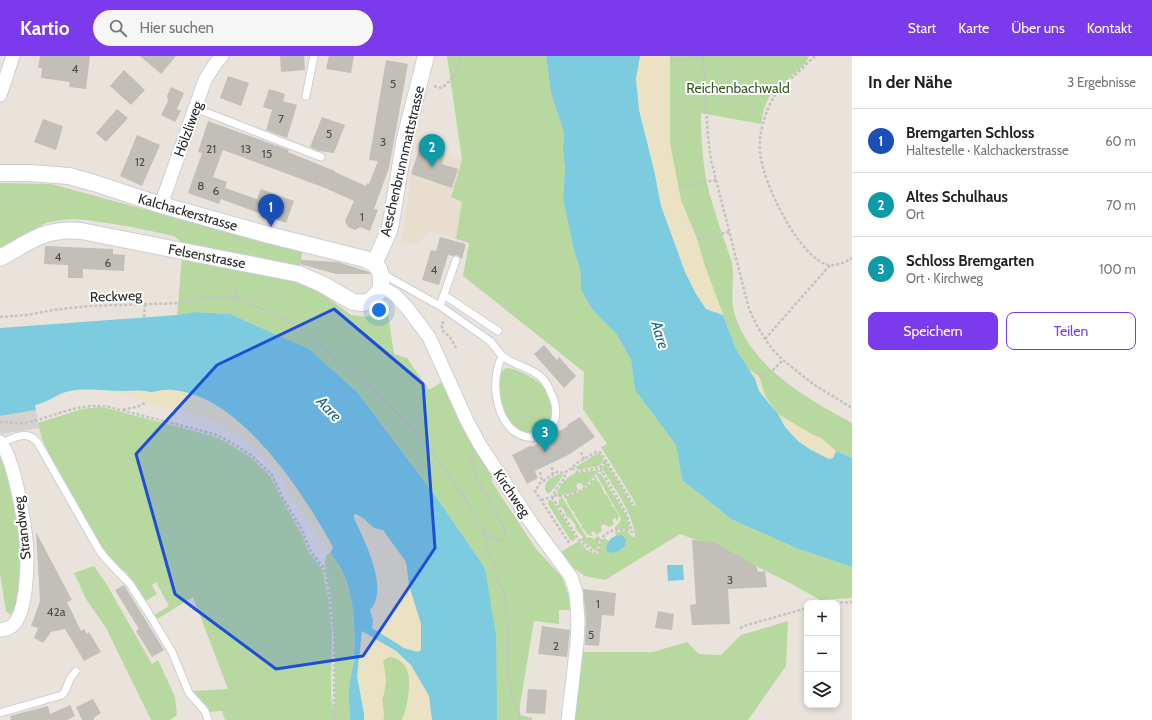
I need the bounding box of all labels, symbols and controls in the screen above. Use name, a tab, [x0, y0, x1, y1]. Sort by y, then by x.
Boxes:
search box	[93, 10, 373, 46]
text: Kartio	[20, 17, 69, 40]
icon: search	[107, 17, 129, 39]
text: Hier suchen	[139, 19, 214, 37]
text: Start	[908, 19, 936, 37]
text: Karte	[958, 19, 989, 37]
text: Über uns	[1011, 19, 1065, 37]
text: Kontakt	[1087, 19, 1132, 37]
house number: 4	[72, 61, 79, 76]
text: In der Nähe	[868, 72, 952, 92]
text: 3 Ergebnisse	[1067, 74, 1136, 90]
house number: 5	[390, 76, 396, 91]
park label: Reichenbachwald	[686, 79, 790, 97]
street label: Aeschenbrunnmattstrasse	[376, 84, 428, 238]
street label: Hölzliweg	[170, 98, 207, 159]
house number: 7	[278, 111, 284, 126]
text: Bremgarten Schloss	[906, 124, 1034, 142]
house number: 5	[326, 126, 332, 141]
text: 1	[879, 133, 883, 149]
text: 60 m	[1105, 133, 1136, 149]
house number: 3	[380, 134, 386, 149]
pin: 2	[419, 134, 445, 167]
house number: 21	[206, 141, 216, 156]
house number: 13	[241, 141, 251, 156]
text: Haltestelle · Kalchackerstrasse	[906, 142, 1069, 158]
house number: 15	[262, 146, 272, 161]
house number: 12	[135, 154, 145, 169]
house number: 8	[197, 178, 205, 193]
house number: 6	[213, 183, 220, 198]
text: Altes Schulhaus	[906, 188, 1008, 206]
street label: Kalchackerstrasse	[136, 189, 240, 235]
pin: 1	[258, 194, 284, 227]
text: 2	[878, 197, 884, 213]
text: 70 m	[1106, 197, 1136, 213]
text: Ort	[906, 206, 924, 222]
house number: 1	[360, 209, 364, 224]
street label: Felsenstrasse	[167, 240, 247, 272]
house number: 4	[55, 249, 62, 264]
text: Schloss Bremgarten	[906, 252, 1034, 270]
house number: 6	[105, 255, 112, 270]
text: 3	[877, 261, 885, 277]
text: 100 m	[1099, 261, 1136, 277]
house number: 4	[431, 262, 438, 277]
text: Ort · Kirchweg	[906, 270, 983, 286]
street label: Reckweg	[90, 286, 143, 306]
your location	[369, 300, 389, 320]
button: Speichern	[868, 312, 998, 350]
button: Teilen	[1006, 312, 1136, 350]
water label: Aare	[647, 318, 673, 351]
water label: Aare	[312, 392, 345, 425]
pin: 3	[532, 419, 558, 452]
street label: Kirchweg	[490, 466, 535, 521]
street label: Strandweg	[9, 494, 35, 561]
house number: 3	[727, 572, 733, 587]
house number: 1	[596, 596, 600, 611]
map controls	[804, 600, 840, 708]
button: +	[804, 600, 840, 636]
house number: 42a	[47, 604, 66, 619]
house number: 5	[588, 627, 594, 642]
button: −	[804, 636, 840, 672]
house number: 2	[553, 638, 559, 653]
button: layers	[804, 672, 840, 708]

